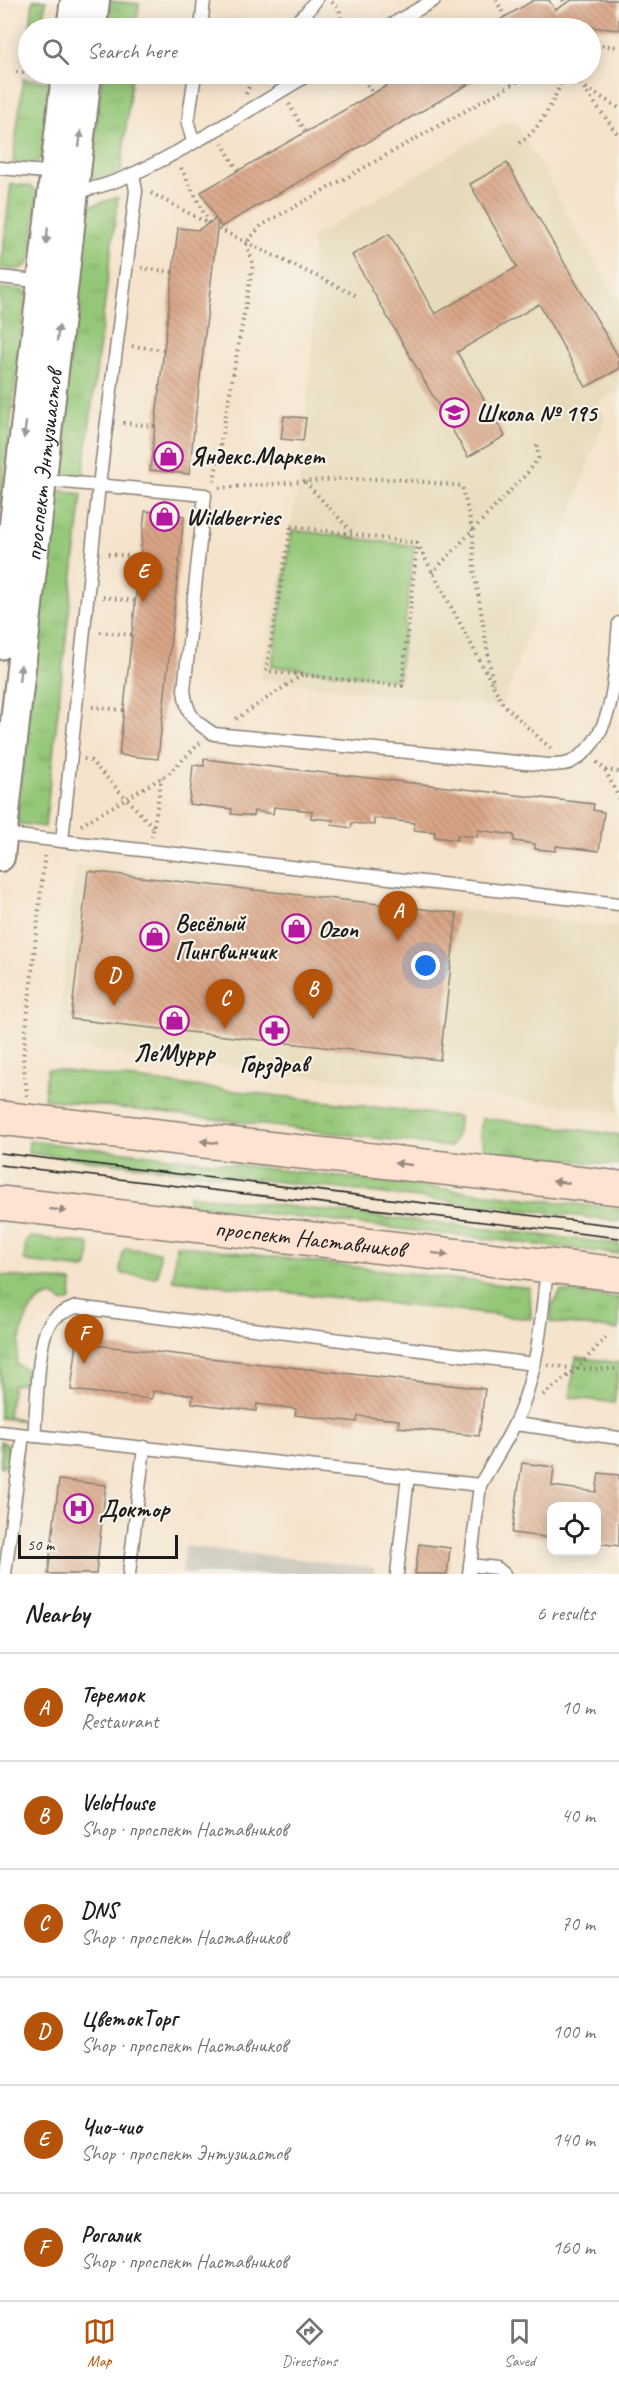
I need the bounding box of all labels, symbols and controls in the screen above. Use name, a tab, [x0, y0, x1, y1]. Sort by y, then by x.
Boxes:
search box	[18, 18, 601, 84]
icon: search	[39, 35, 72, 68]
text: Search here	[87, 37, 177, 65]
one-way arrow	[75, 130, 85, 149]
one-way arrow	[42, 226, 52, 245]
one-way arrow	[53, 324, 62, 343]
street label: проспект Энтузиастов	[18, 364, 70, 562]
school or university icon: Школа № 195	[439, 397, 471, 429]
place label: Школа № 195	[476, 398, 599, 428]
one-way arrow	[20, 420, 30, 439]
shop icon: Яндекс.Маркет	[153, 440, 185, 472]
place label: Яндекс.Маркет	[190, 441, 326, 471]
shop icon: Wildberries	[149, 501, 181, 533]
place label: Wildberries	[186, 502, 282, 532]
pin: E	[124, 552, 162, 602]
one-way arrow	[16, 664, 25, 683]
pin: A	[378, 892, 418, 941]
place label: Весёлый Пингвинчик	[175, 908, 279, 966]
shop icon: Ozon	[281, 913, 313, 945]
place label: Ozon	[318, 914, 359, 944]
shop icon: Весёлый Пингвинчик	[138, 921, 170, 953]
your location	[411, 951, 440, 980]
pin: D	[94, 956, 134, 1006]
pin: B	[294, 970, 332, 1019]
pin: C	[206, 980, 244, 1029]
shop icon: Ле'Муррр	[158, 1004, 190, 1036]
pharmacy icon: Горздрав	[258, 1015, 290, 1047]
place label: Ле'Муррр	[133, 1038, 217, 1068]
place label: Горздрав	[240, 1049, 312, 1080]
one-way arrow	[199, 1137, 218, 1147]
one-way arrow	[393, 1159, 412, 1169]
one-way arrow	[551, 1177, 570, 1187]
one-way arrow	[49, 1205, 68, 1214]
street label: проспект Наставников	[214, 1213, 411, 1265]
one-way arrow	[430, 1249, 449, 1258]
pin: F	[64, 1314, 104, 1364]
hospital icon: Доктор	[62, 1493, 94, 1525]
place label: Доктор	[99, 1494, 172, 1524]
map controls	[547, 1502, 601, 1556]
button: locate	[547, 1502, 601, 1556]
scale bar	[18, 1532, 178, 1560]
text: 50 m	[27, 1535, 54, 1555]
text: Nearby	[24, 1597, 89, 1630]
text: 6 results	[536, 1601, 595, 1626]
text: Теремок	[81, 1681, 145, 1709]
text: A	[38, 1695, 49, 1720]
text: 10 m	[561, 1695, 595, 1720]
text: Restaurant	[81, 1709, 158, 1734]
text: VeloHouse	[81, 1789, 154, 1817]
text: B	[38, 1803, 49, 1828]
text: 40 m	[561, 1803, 595, 1828]
text: Shop · проспект Наставников	[81, 1817, 287, 1842]
text: DNS	[81, 1897, 117, 1925]
text: C	[39, 1911, 48, 1936]
text: 70 m	[561, 1911, 595, 1936]
text: Shop · проспект Наставников	[81, 1925, 287, 1950]
text: ЦветокТорг	[81, 2005, 177, 2033]
text: D	[38, 2019, 49, 2044]
text: 100 m	[552, 2019, 595, 2044]
text: Shop · проспект Наставников	[81, 2033, 287, 2058]
text: Чио-чио	[81, 2113, 142, 2141]
text: E	[38, 2127, 49, 2152]
text: 140 m	[552, 2127, 595, 2152]
text: Shop · проспект Энтузиастов	[81, 2141, 288, 2166]
text: Рогалик	[81, 2221, 141, 2249]
text: F	[39, 2235, 48, 2260]
text: 160 m	[552, 2235, 595, 2260]
text: Shop · проспект Наставников	[81, 2249, 287, 2274]
tab: Map	[83, 2315, 116, 2371]
tab: Directions	[282, 2315, 337, 2371]
tab: Saved	[503, 2315, 536, 2371]

